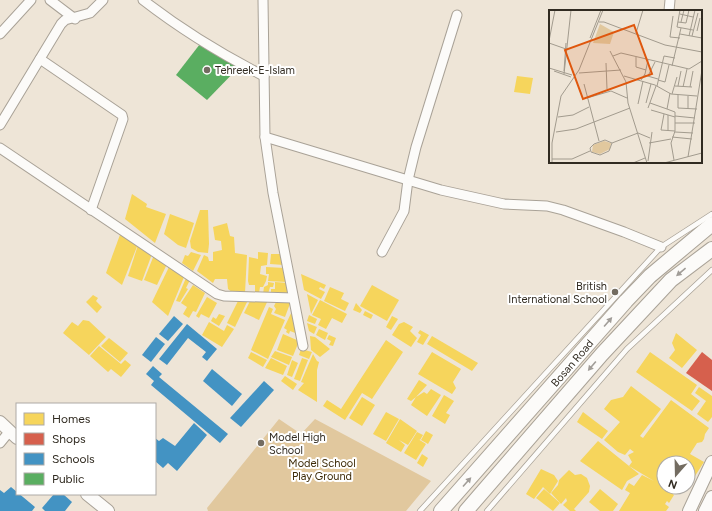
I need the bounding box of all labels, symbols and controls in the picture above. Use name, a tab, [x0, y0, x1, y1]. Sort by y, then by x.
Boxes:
inset map	[549, 10, 702, 163]
place label: Tehreek-E-Islam	[215, 64, 295, 77]
marker: Tehreek-E-Islam	[202, 65, 212, 75]
one-way arrow	[675, 267, 686, 276]
place label: British International School	[508, 280, 607, 306]
marker: British International School	[610, 287, 620, 297]
one-way arrow	[604, 316, 613, 327]
street label: Bosan Road	[548, 337, 596, 389]
one-way arrow	[587, 361, 596, 372]
legend	[16, 403, 156, 495]
text: Homes	[52, 412, 91, 426]
place label: Model High School	[269, 431, 326, 457]
text: Shops	[52, 432, 86, 446]
marker: Model High School	[256, 438, 266, 448]
text: Schools	[52, 452, 95, 466]
north arrow	[656, 455, 696, 495]
park label: Model School Play Ground	[288, 457, 356, 483]
text: Public	[52, 472, 85, 486]
text: N	[667, 476, 679, 491]
one-way arrow	[462, 477, 471, 487]

